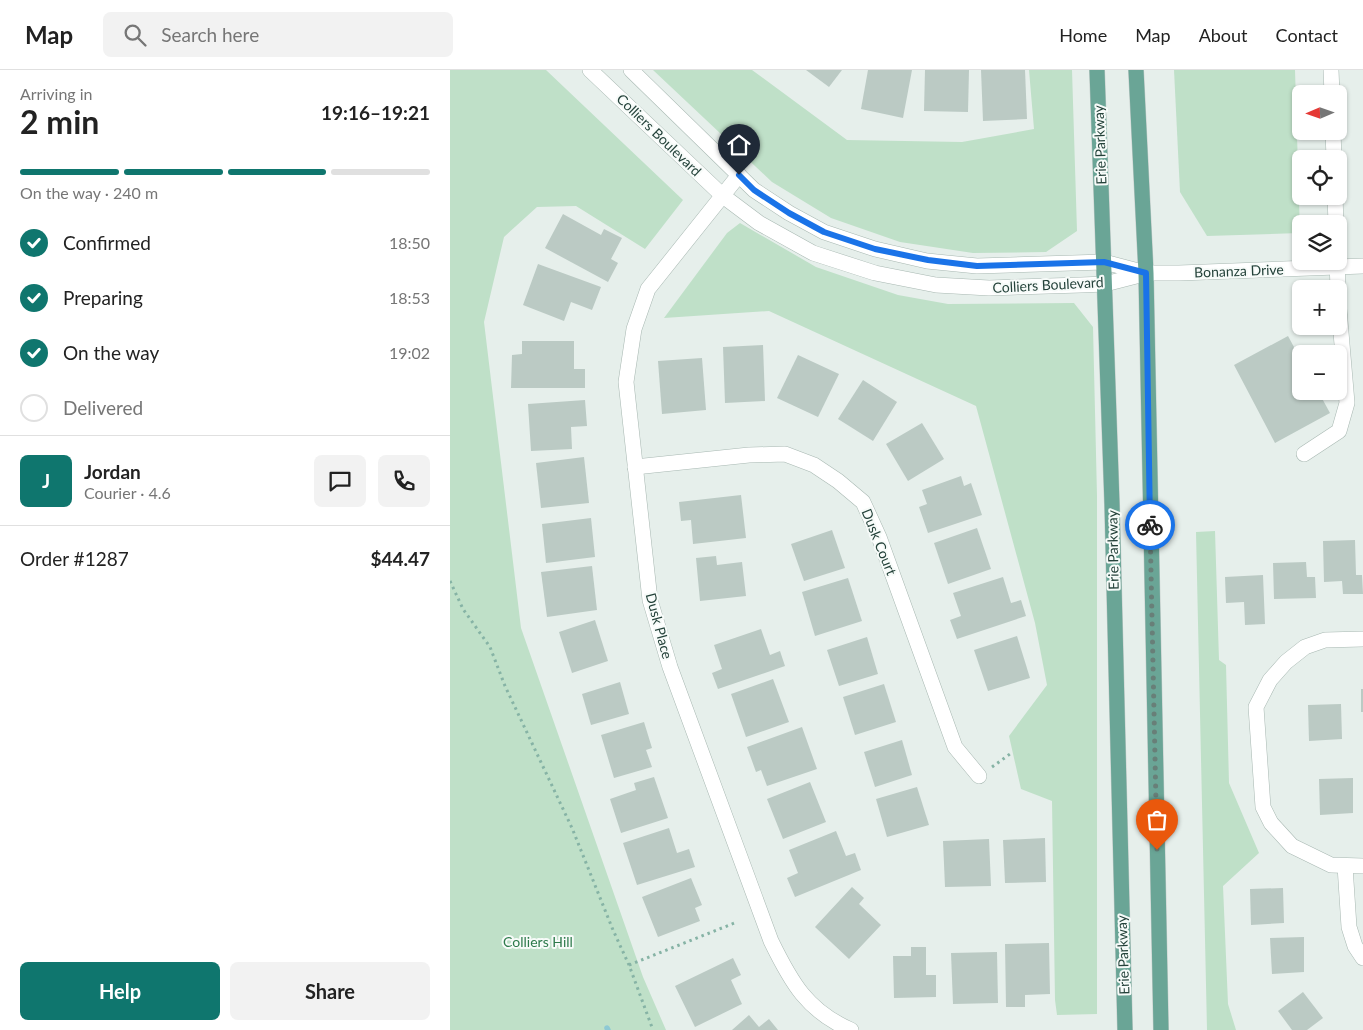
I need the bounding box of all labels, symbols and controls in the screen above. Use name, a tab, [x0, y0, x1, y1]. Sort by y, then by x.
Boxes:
search box	[103, 12, 453, 57]
text: Map	[25, 20, 73, 49]
icon: search	[121, 21, 149, 49]
text: Search here	[161, 23, 259, 46]
text: Home	[1059, 24, 1107, 46]
text: Map	[1135, 24, 1171, 46]
text: About	[1199, 24, 1248, 46]
text: Contact	[1276, 24, 1338, 46]
text: Arriving in	[20, 84, 93, 103]
north arrow	[1292, 85, 1348, 140]
map controls	[1292, 85, 1347, 400]
street label: Colliers Boulevard	[613, 90, 705, 179]
text: 19:16–19:21	[321, 101, 430, 124]
text: 2 min	[20, 102, 99, 141]
street label: Erie Parkway	[1090, 104, 1109, 185]
pin	[718, 124, 760, 175]
icon: home	[725, 131, 753, 159]
button: locate	[1292, 150, 1347, 205]
text: On the way · 240 m	[20, 183, 158, 202]
button: layers	[1292, 215, 1347, 270]
icon: check	[20, 229, 48, 257]
text: Confirmed	[63, 231, 151, 254]
text: 18:50	[389, 233, 430, 252]
street label: Bonanza Drive	[1194, 260, 1284, 281]
street label: Colliers Boulevard	[992, 273, 1104, 296]
button: +	[1292, 280, 1347, 335]
icon: check	[20, 284, 48, 312]
text: Preparing	[63, 286, 143, 309]
text: 18:53	[389, 288, 430, 307]
icon: check	[20, 339, 48, 367]
text: On the way	[63, 341, 159, 364]
text: 19:02	[389, 343, 430, 362]
button: −	[1292, 345, 1347, 400]
text: Delivered	[63, 396, 143, 419]
button: chat	[314, 455, 366, 507]
button: phone	[378, 455, 430, 507]
text: Jordan	[84, 460, 141, 483]
text: J	[42, 469, 50, 492]
text: Courier · 4.6	[84, 483, 171, 502]
courier	[1125, 500, 1175, 550]
street label: Dusk Court	[858, 506, 900, 578]
street label: Erie Parkway	[1103, 509, 1122, 590]
icon: bike	[1136, 511, 1164, 539]
text: Order #1287	[20, 547, 129, 570]
text: $44.47	[370, 547, 430, 570]
street label: Dusk Place	[643, 591, 676, 661]
pin	[1136, 799, 1178, 850]
icon: bag	[1143, 806, 1171, 834]
street label: Erie Parkway	[1113, 914, 1132, 995]
park label: Colliers Hill	[503, 933, 573, 950]
button: Help	[20, 962, 220, 1020]
button: Share	[230, 962, 430, 1020]

